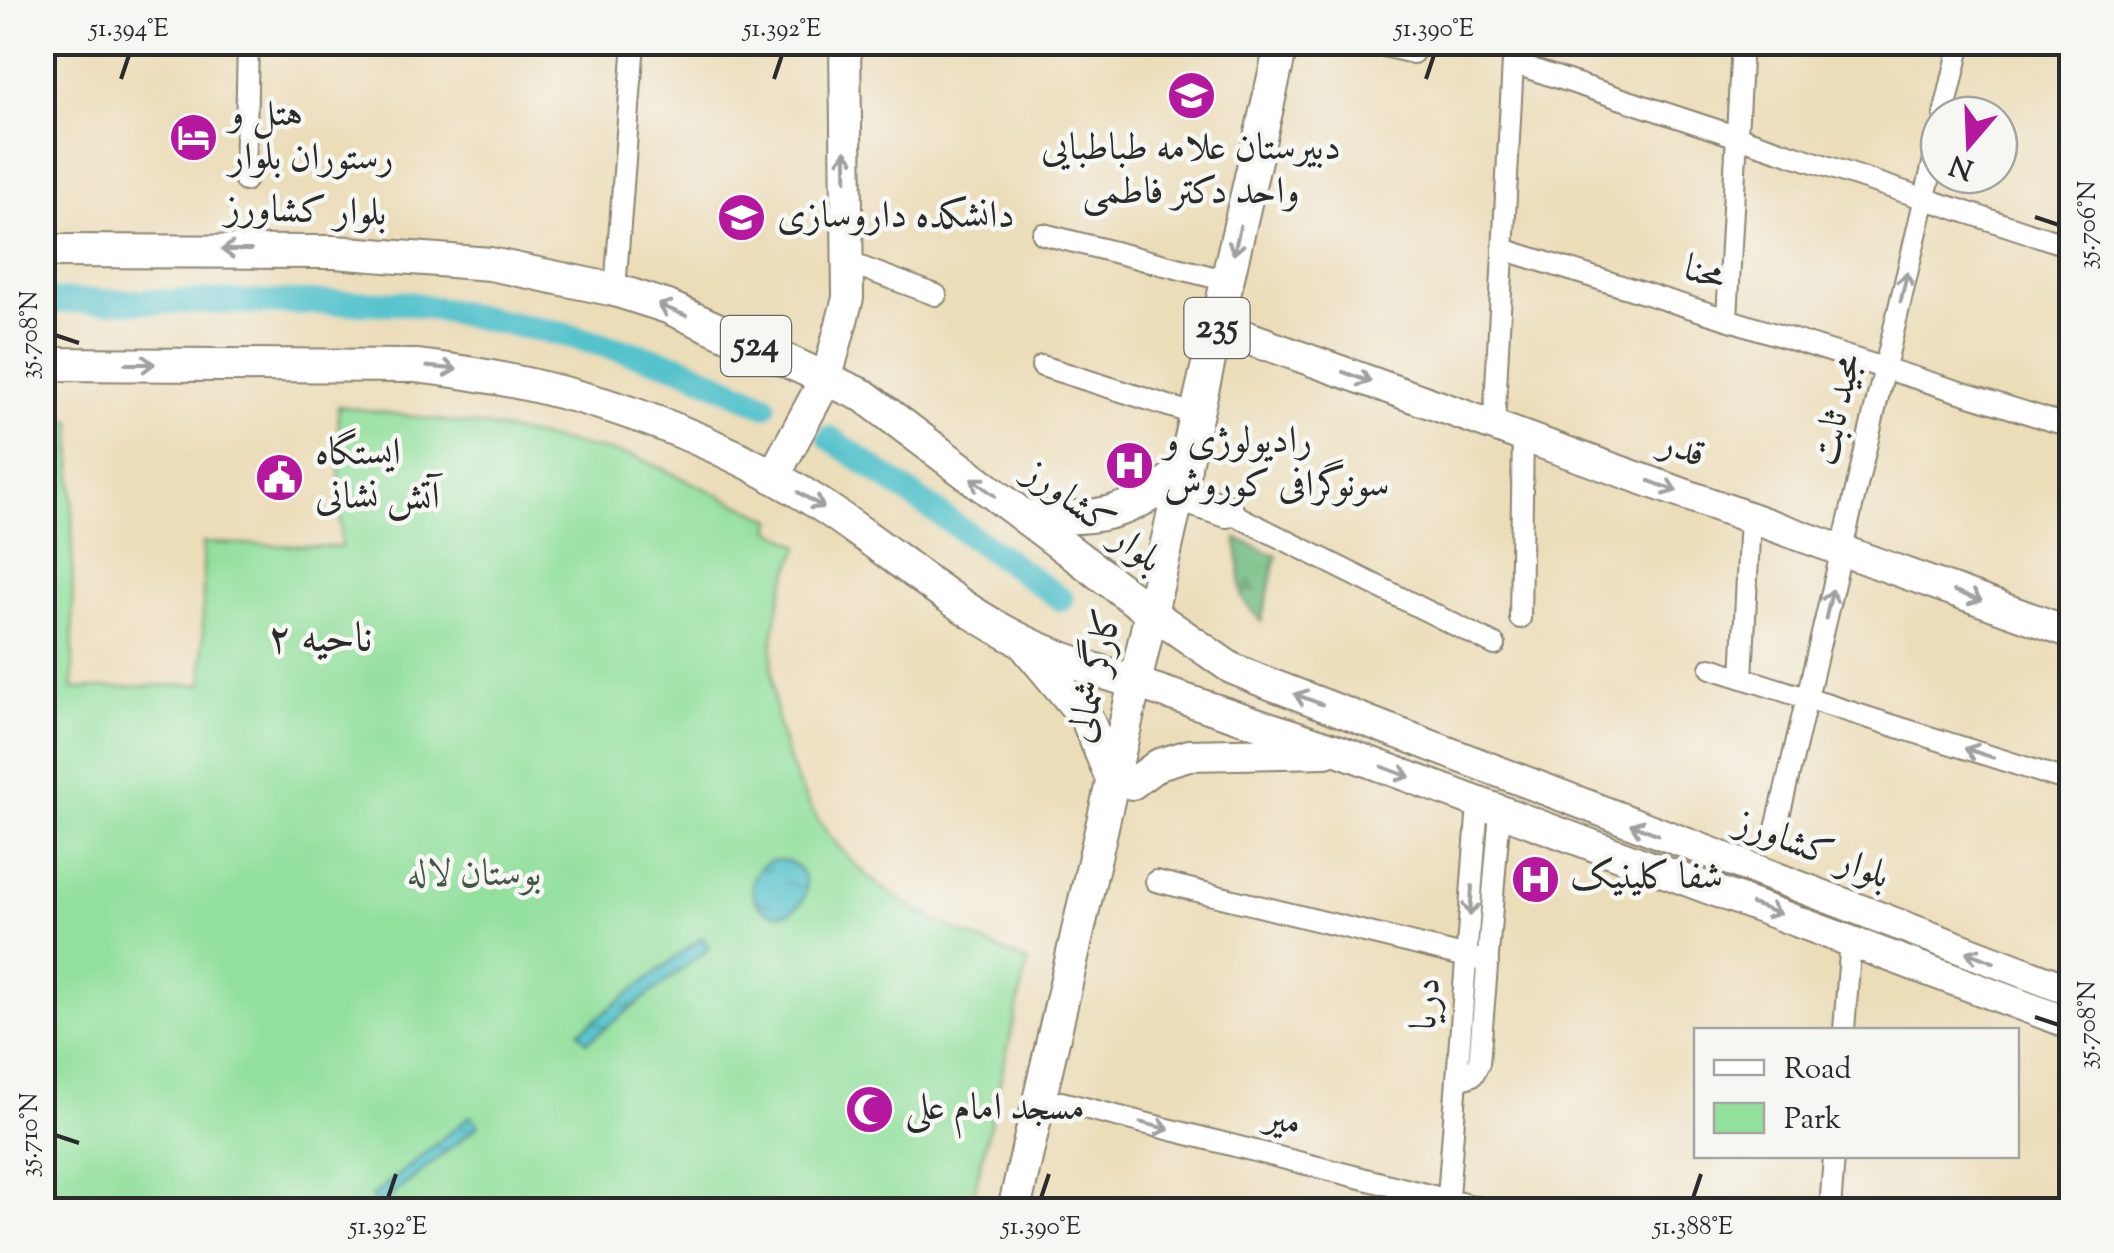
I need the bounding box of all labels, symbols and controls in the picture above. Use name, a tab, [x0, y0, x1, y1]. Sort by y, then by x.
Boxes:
text: 51.394°E	[87, 12, 169, 48]
text: 51.392°E	[741, 12, 821, 48]
text: 51.390°E	[1392, 12, 1474, 48]
school or university icon: دبیرستان علامه طباطبایی واحد دکتر فاطمی	[1165, 70, 1217, 122]
place label: هتل و رستوران بلوار	[225, 89, 394, 187]
north arrow	[1919, 95, 2019, 195]
hotel icon: هتل و رستوران بلوار	[168, 112, 220, 164]
place label: دبیرستان علامه طباطبایی واحد دکتر فاطمی	[1041, 123, 1341, 221]
text: N	[1945, 143, 1979, 188]
one-way arrow	[837, 150, 856, 182]
text: 35.706°N	[2071, 180, 2107, 270]
street label: بلوار کشاورز	[220, 183, 388, 243]
place label: دانشکده داروسازی	[777, 191, 1015, 245]
school or university icon: دانشکده داروسازی	[716, 192, 768, 244]
one-way arrow	[1227, 223, 1245, 255]
one-way arrow	[221, 240, 254, 260]
street label: محنا	[1677, 243, 1731, 307]
one-way arrow	[1895, 272, 1914, 303]
text: 35.708°N	[13, 290, 49, 380]
road number: 235	[1184, 298, 1250, 358]
one-way arrow	[658, 300, 689, 318]
road number: 524	[721, 316, 791, 376]
street label: مجید ثابت	[1800, 349, 1878, 471]
one-way arrow	[122, 354, 155, 374]
one-way arrow	[425, 359, 457, 378]
one-way arrow	[1340, 369, 1371, 387]
place label: رادیولوژی و سونوگرافی کوروش	[1160, 416, 1390, 514]
street label: قدر	[1648, 417, 1712, 484]
place label: ایستگاه آتش نشانی	[315, 427, 444, 526]
hospital icon: رادیولوژی و سونوگرافی کوروش	[1103, 439, 1155, 491]
street label: بلوار کشاورز	[1008, 445, 1173, 588]
public building icon: ایستگاه آتش نشانی	[254, 451, 306, 503]
one-way arrow	[970, 476, 997, 497]
one-way arrow	[1646, 478, 1677, 496]
one-way arrow	[796, 489, 825, 510]
one-way arrow	[1952, 588, 1983, 606]
one-way arrow	[1821, 589, 1839, 621]
street label: کارگر شمالی	[1054, 603, 1139, 748]
district label: ناحیه ۲	[268, 611, 372, 671]
one-way arrow	[1293, 689, 1324, 707]
one-way arrow	[1963, 743, 1995, 761]
one-way arrow	[1379, 764, 1410, 782]
street label: بلوار کشاورز	[1723, 795, 1897, 905]
one-way arrow	[1629, 819, 1660, 837]
park label: بوستان لاله	[407, 849, 541, 903]
place label: شفا کلینیک	[1570, 852, 1723, 906]
hospital icon: شفا کلینیک	[1509, 853, 1561, 905]
one-way arrow	[1461, 884, 1480, 916]
one-way arrow	[1750, 901, 1781, 919]
one-way arrow	[1966, 947, 1997, 965]
street label: دریا	[1399, 975, 1457, 1033]
text: 35.708°N	[2071, 980, 2107, 1070]
legend	[1694, 1028, 2019, 1158]
text: Road	[1784, 1049, 1851, 1092]
place label: مسجد امام علی	[905, 1083, 1085, 1139]
mosque icon: مسجد امام علی	[844, 1084, 896, 1136]
street label: میر	[1255, 1091, 1307, 1153]
text: 35.710°N	[13, 1093, 49, 1177]
text: Park	[1784, 1099, 1841, 1142]
one-way arrow	[1139, 1117, 1170, 1136]
text: 51.392°E	[347, 1210, 427, 1246]
text: 51.390°E	[999, 1210, 1081, 1246]
text: 51.388°E	[1651, 1210, 1733, 1246]

